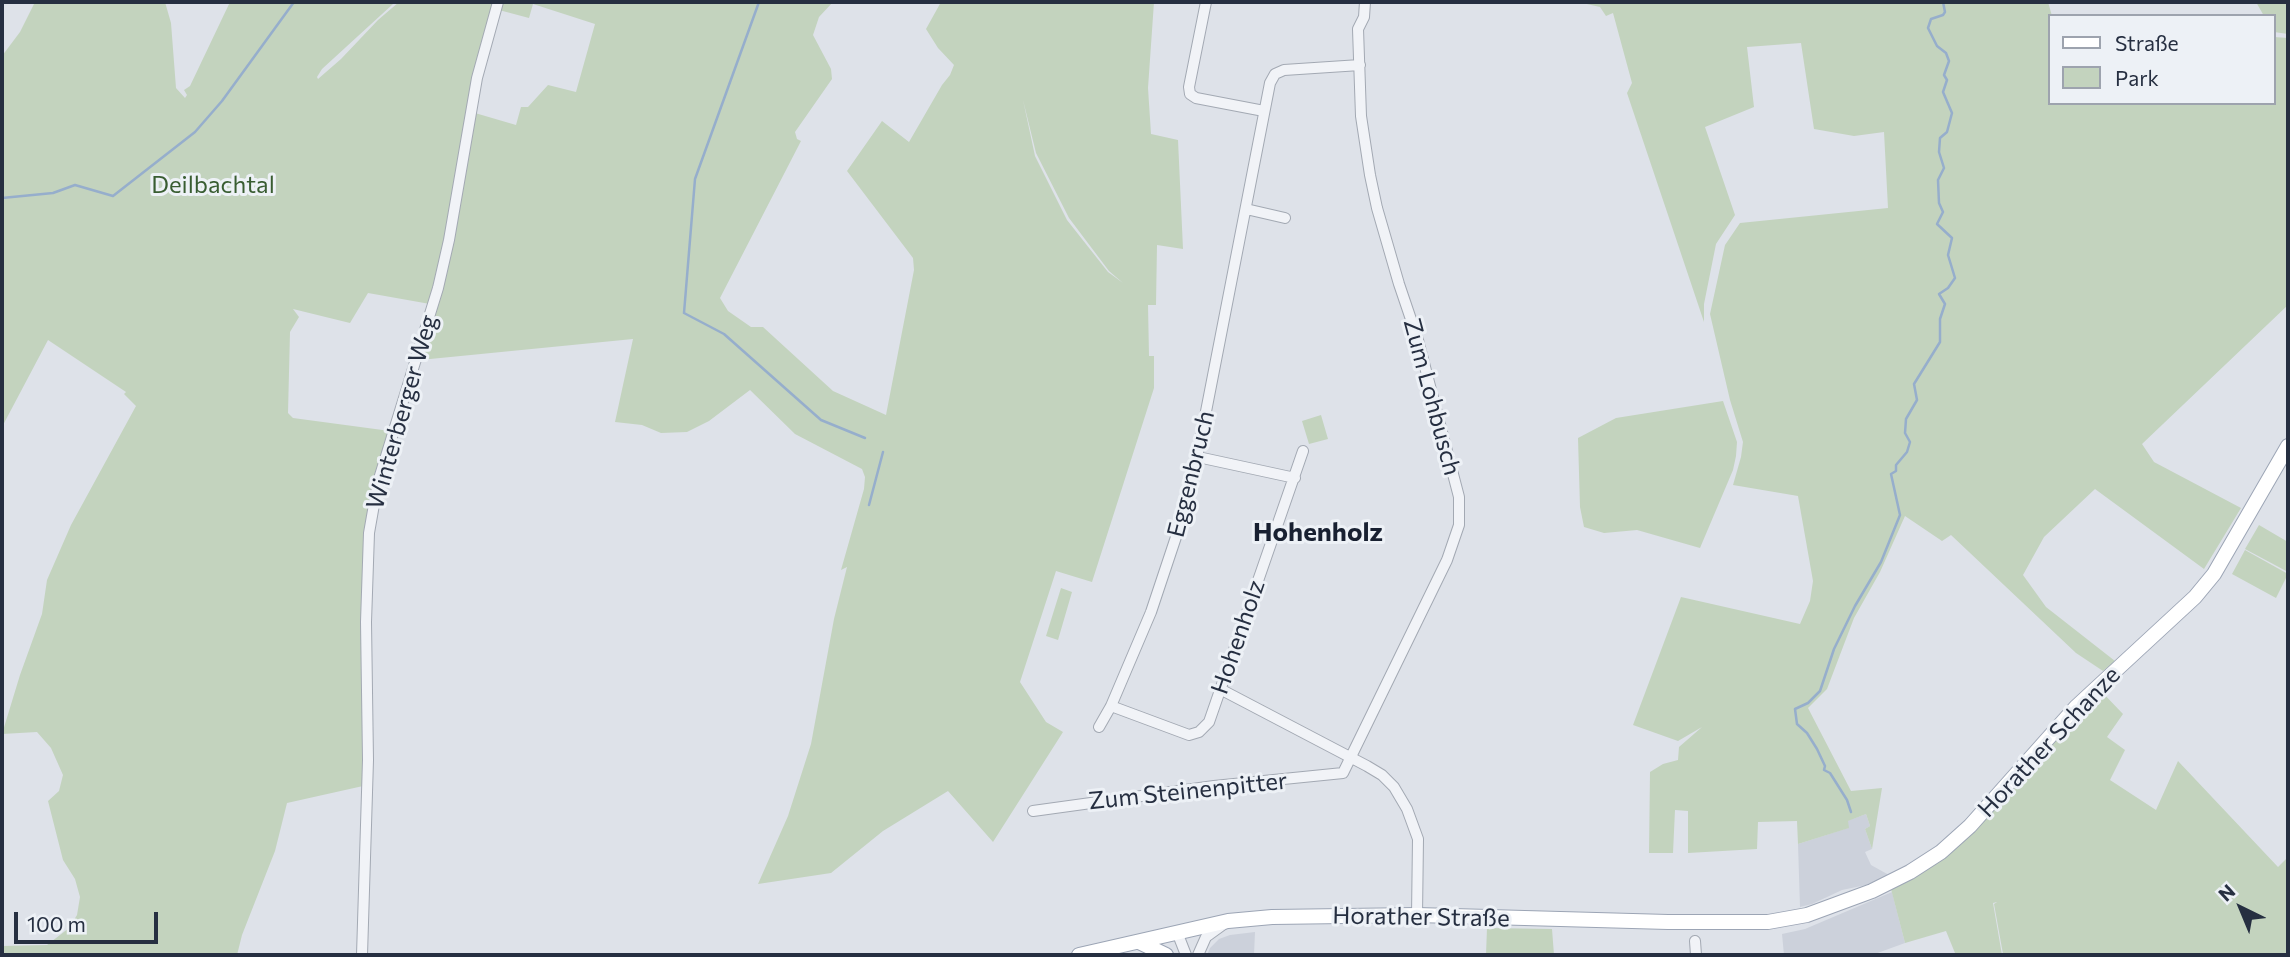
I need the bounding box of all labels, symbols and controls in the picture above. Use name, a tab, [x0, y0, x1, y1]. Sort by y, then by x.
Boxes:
legend	[2048, 14, 2276, 105]
text: Straße	[2115, 30, 2179, 55]
text: Park	[2115, 65, 2159, 90]
park label: Deilbachtal	[151, 171, 275, 199]
street label: Winterberger Weg	[360, 312, 444, 512]
street label: Zum Lohbusch	[1397, 316, 1467, 478]
street label: Eggenbruch	[1161, 408, 1221, 540]
district label: Hohenholz	[1253, 516, 1383, 548]
street label: Hohenholz	[1205, 576, 1271, 698]
street label: Horather Schanze	[1972, 661, 2126, 823]
street label: Zum Steinenpitter	[1087, 766, 1289, 816]
north arrow	[2206, 873, 2276, 943]
text: N	[2213, 879, 2239, 906]
scale bar	[18, 898, 161, 942]
street label: Horather Straße	[1332, 901, 1510, 933]
text: 100 m	[27, 911, 86, 936]

